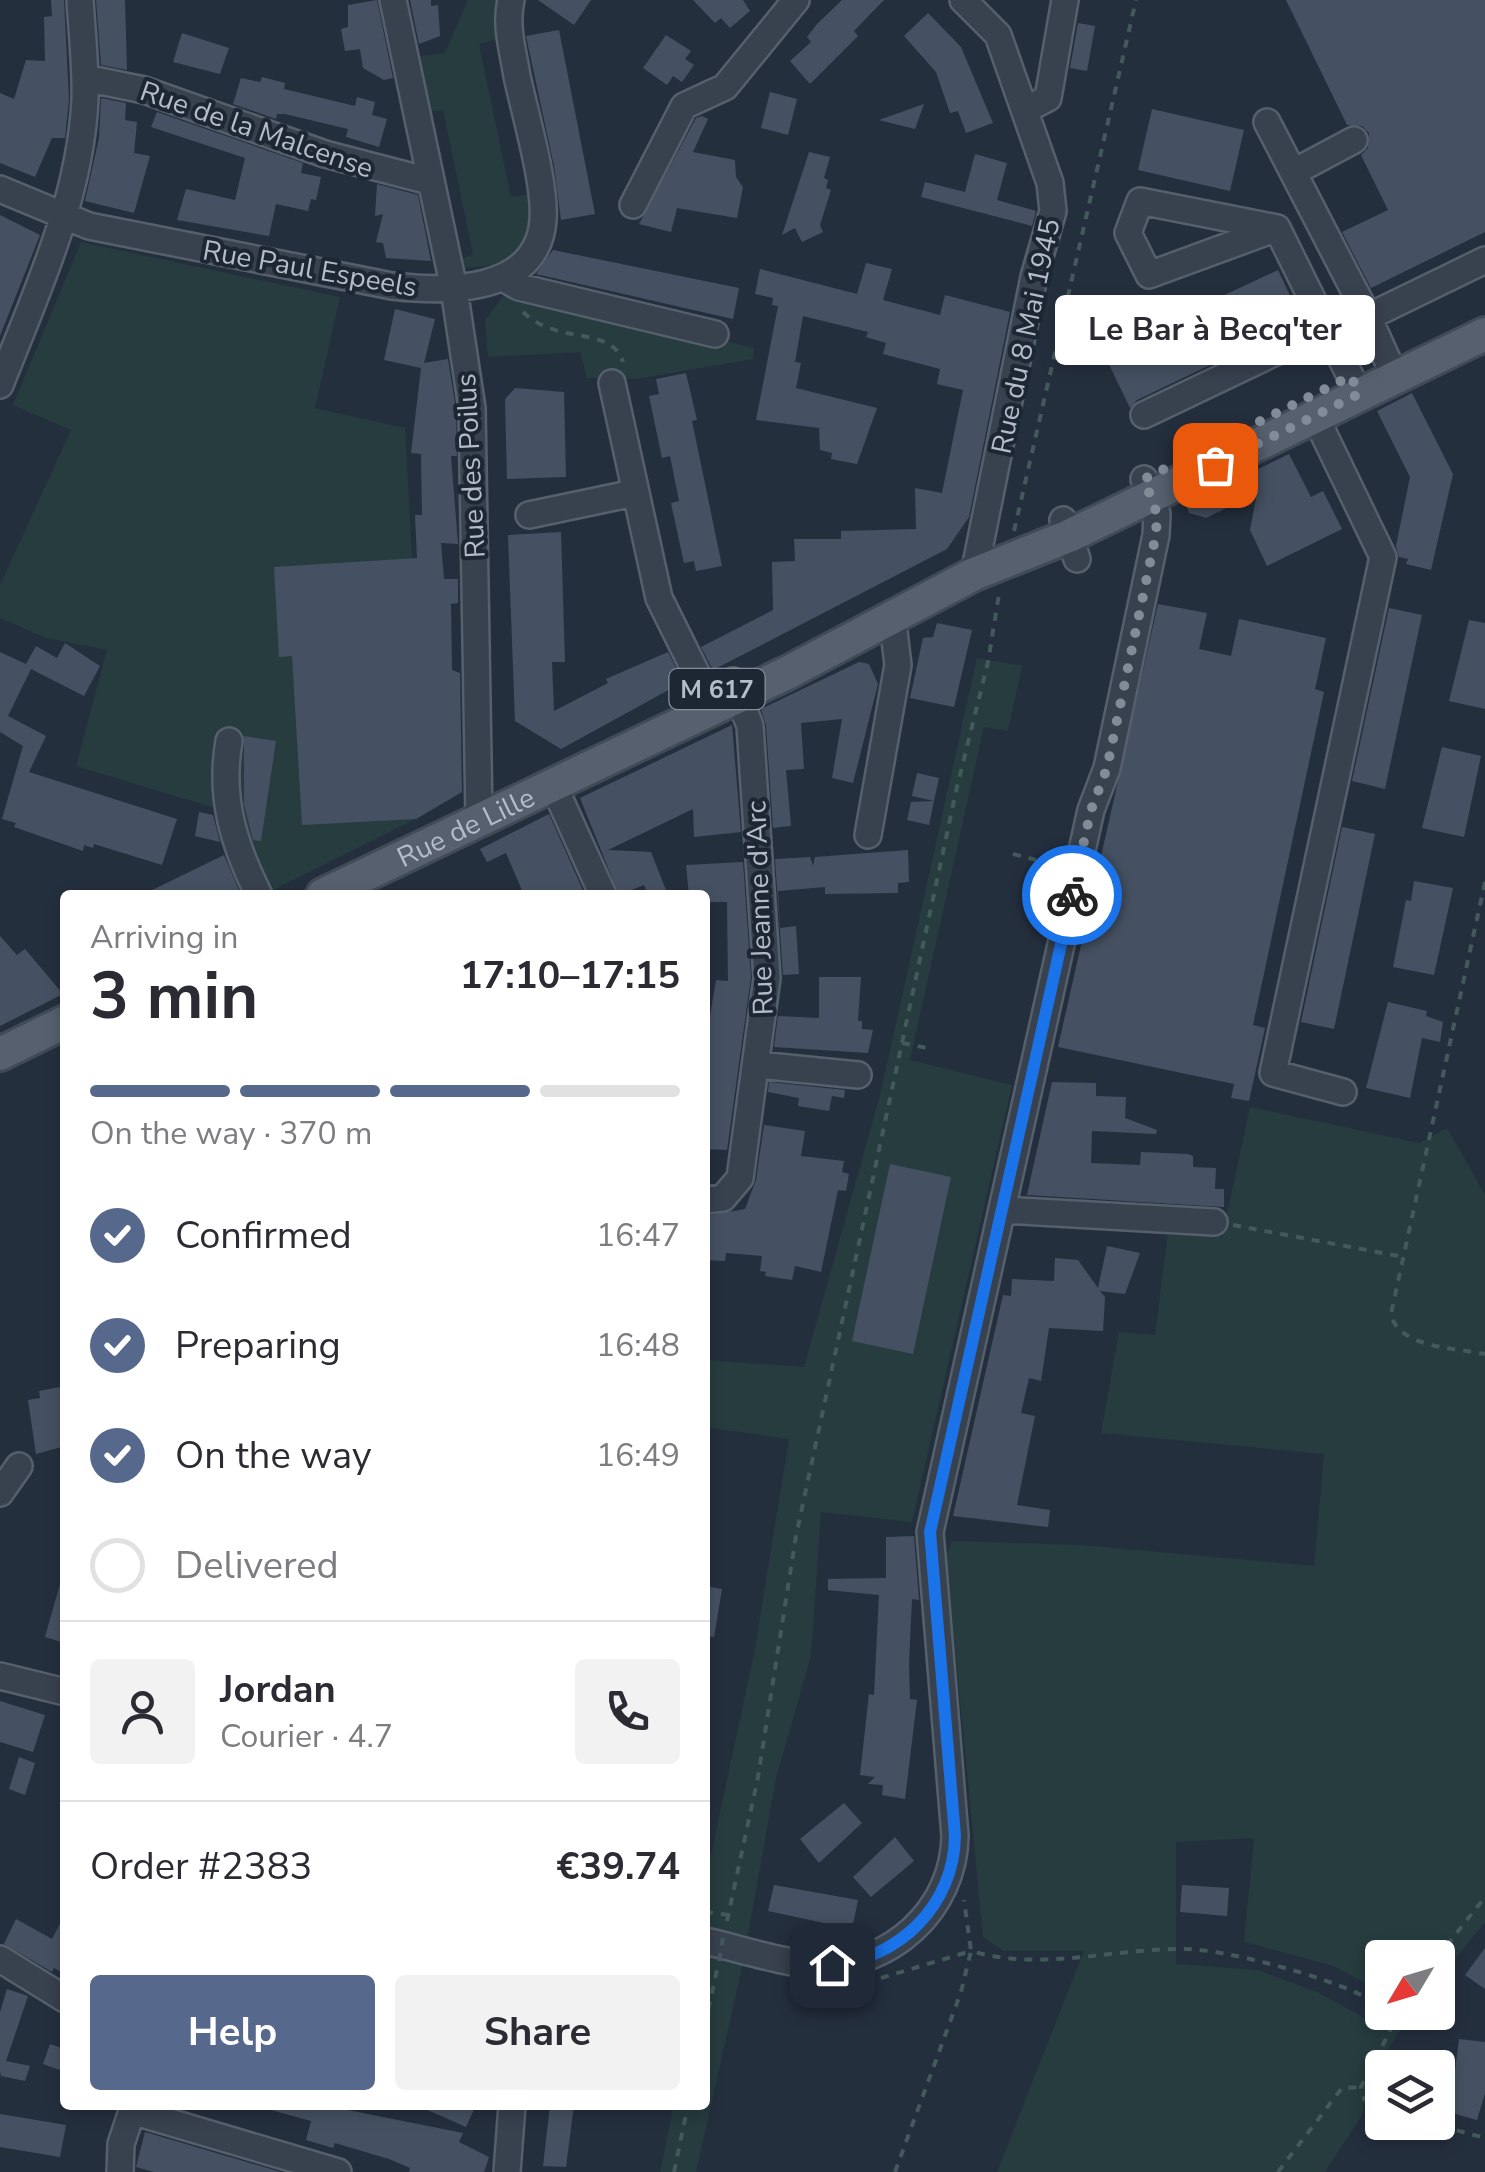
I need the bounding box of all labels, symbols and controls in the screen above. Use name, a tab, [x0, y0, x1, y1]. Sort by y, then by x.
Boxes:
street label: Rue de la Malcense	[135, 72, 378, 188]
street label: Rue du 8 Mai 1945	[983, 215, 1069, 457]
street label: Rue Paul Espeels	[200, 231, 420, 307]
callout: Le Bar à Becq'ter	[1055, 295, 1375, 365]
text: Le Bar à Becq'ter	[1088, 308, 1342, 351]
street label: Rue des Poilus	[447, 373, 495, 559]
pin	[1173, 423, 1258, 508]
icon: bag	[1188, 438, 1243, 493]
road number: M 617	[670, 669, 764, 709]
street label: Rue de Lille	[391, 779, 541, 877]
street label: Rue Jeanne d'Arc	[737, 800, 783, 1016]
courier	[1022, 845, 1122, 945]
icon: bike	[1045, 868, 1100, 923]
text: Arriving in	[90, 916, 238, 959]
text: 17:10–17:15	[460, 950, 680, 1001]
text: 3 min	[90, 952, 258, 1041]
text: On the way · 370 m	[90, 1112, 372, 1155]
icon: check	[90, 1208, 145, 1263]
text: Confirmed	[175, 1210, 352, 1261]
text: 16:47	[596, 1214, 680, 1257]
icon: check	[90, 1318, 145, 1373]
text: Preparing	[175, 1320, 341, 1371]
text: 16:48	[596, 1324, 680, 1367]
icon: check	[90, 1428, 145, 1483]
text: On the way	[175, 1430, 371, 1481]
text: 16:49	[596, 1434, 680, 1477]
text: Delivered	[175, 1540, 339, 1591]
button: person	[90, 1659, 195, 1764]
button: phone	[575, 1659, 680, 1764]
text: Jordan	[220, 1664, 336, 1715]
text: Courier · 4.7	[220, 1715, 393, 1758]
text: Order #2383	[90, 1841, 312, 1892]
text: €39.74	[557, 1841, 680, 1892]
pin	[790, 1923, 875, 2008]
icon: home	[805, 1938, 860, 1993]
north arrow	[1365, 1940, 1455, 2030]
map controls	[1365, 1940, 1455, 2140]
button: Help	[90, 1975, 375, 2090]
button: Share	[395, 1975, 680, 2090]
button: layers	[1365, 2050, 1455, 2140]

